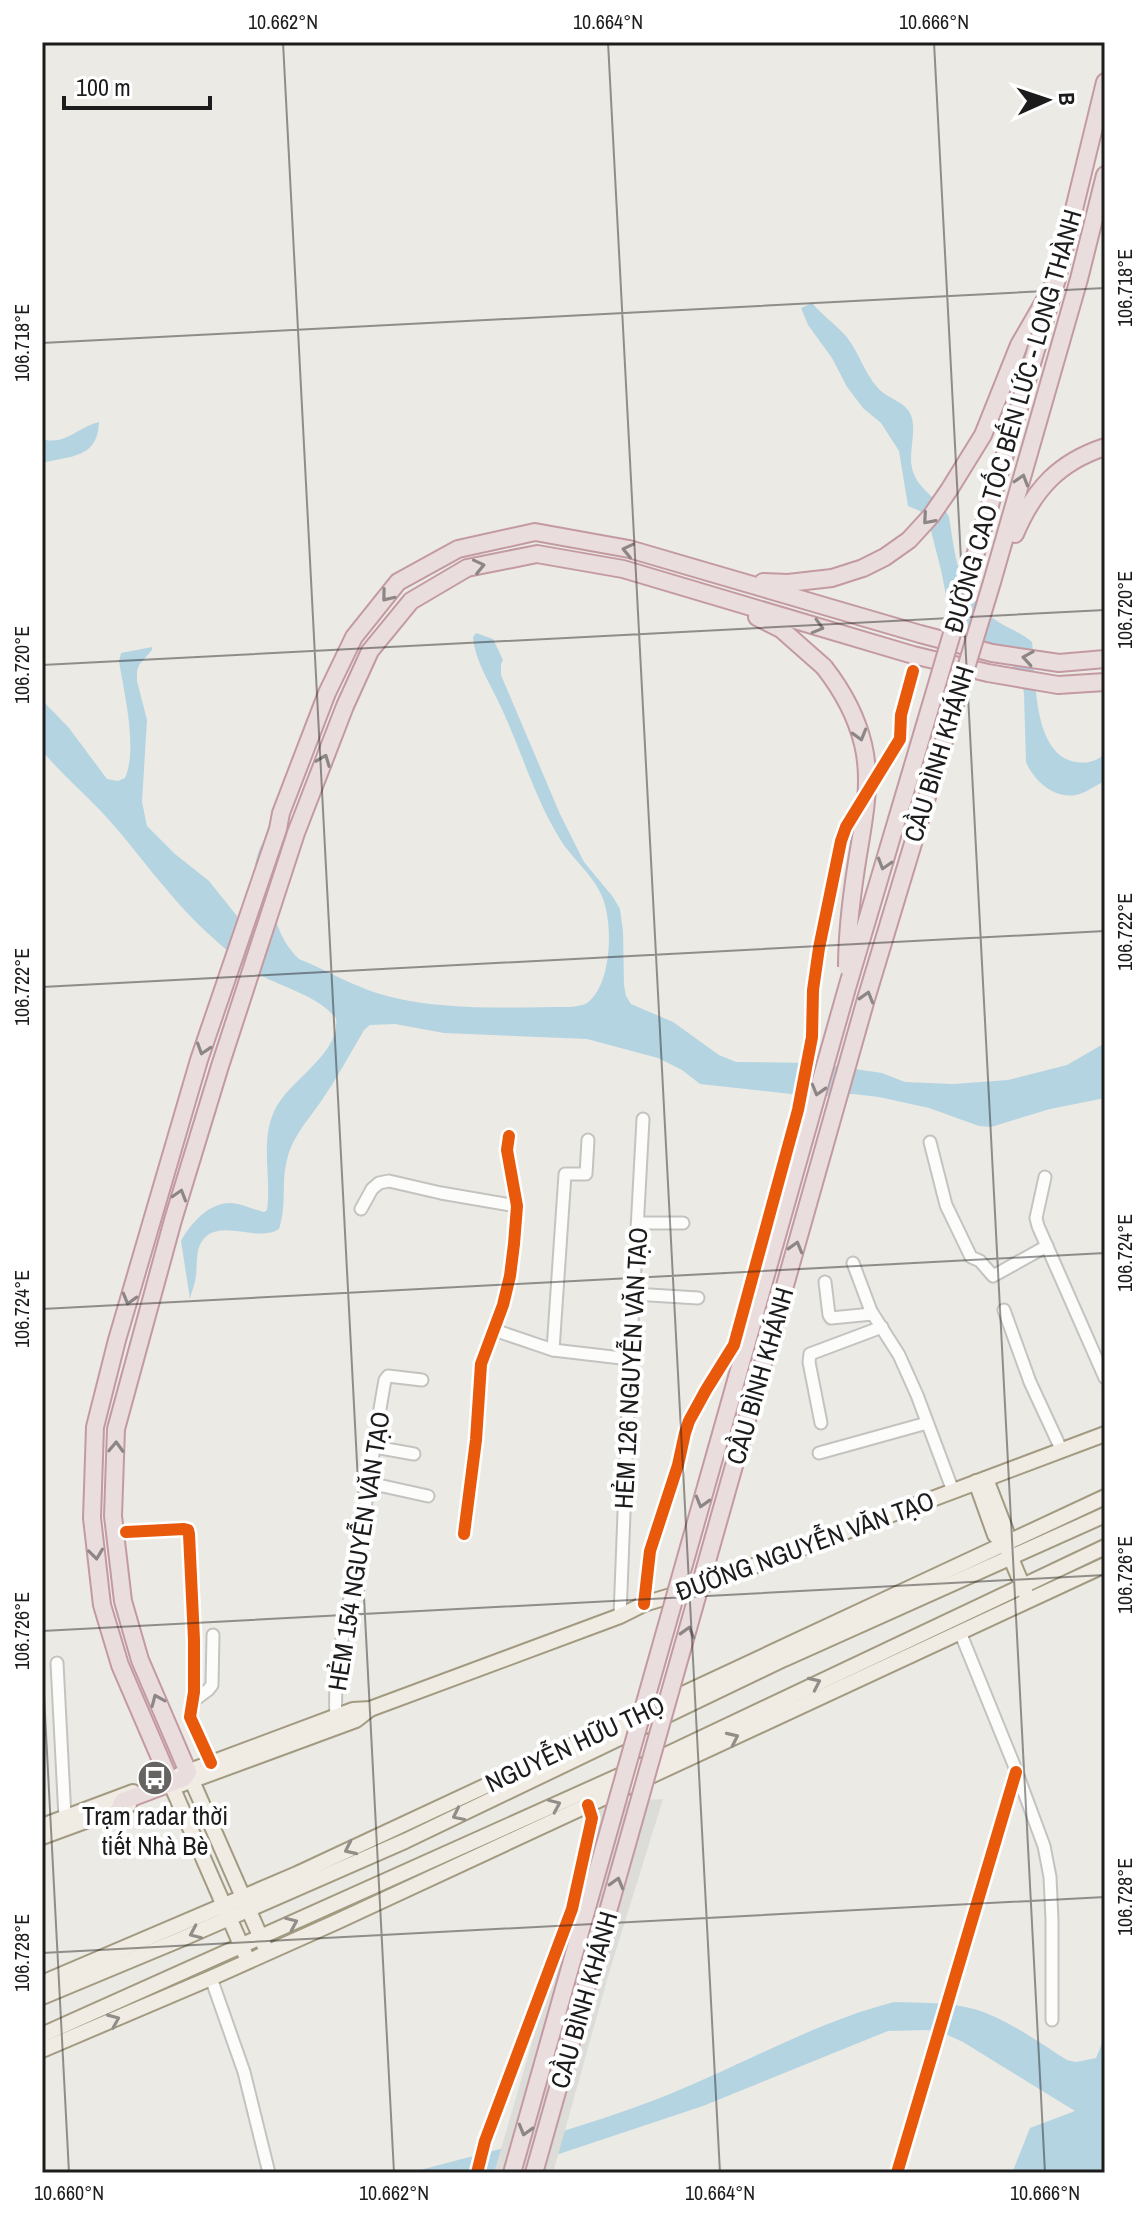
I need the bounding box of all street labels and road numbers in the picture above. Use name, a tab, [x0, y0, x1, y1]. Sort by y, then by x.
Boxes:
street label: ĐƯỜNG CAO TỐC BẾN LỨC - LONG THÀNH	[935, 205, 1090, 636]
street label: CẦU BÌNH KHÁNH	[895, 662, 982, 846]
street label: HẺM 126 NGUYỄN VĂN TẠO	[606, 1226, 655, 1510]
street label: CẦU BÌNH KHÁNH	[718, 1283, 801, 1468]
street label: HẺM 154 NGUYỄN VĂN TẠO	[319, 1409, 398, 1693]
street label: ĐƯỜNG NGUYỄN VĂN TẠO	[671, 1482, 939, 1609]
street label: NGUYỄN HỮU THỌ	[480, 1687, 670, 1800]
street label: CẦU BÌNH KHÁNH	[542, 1907, 625, 2092]

